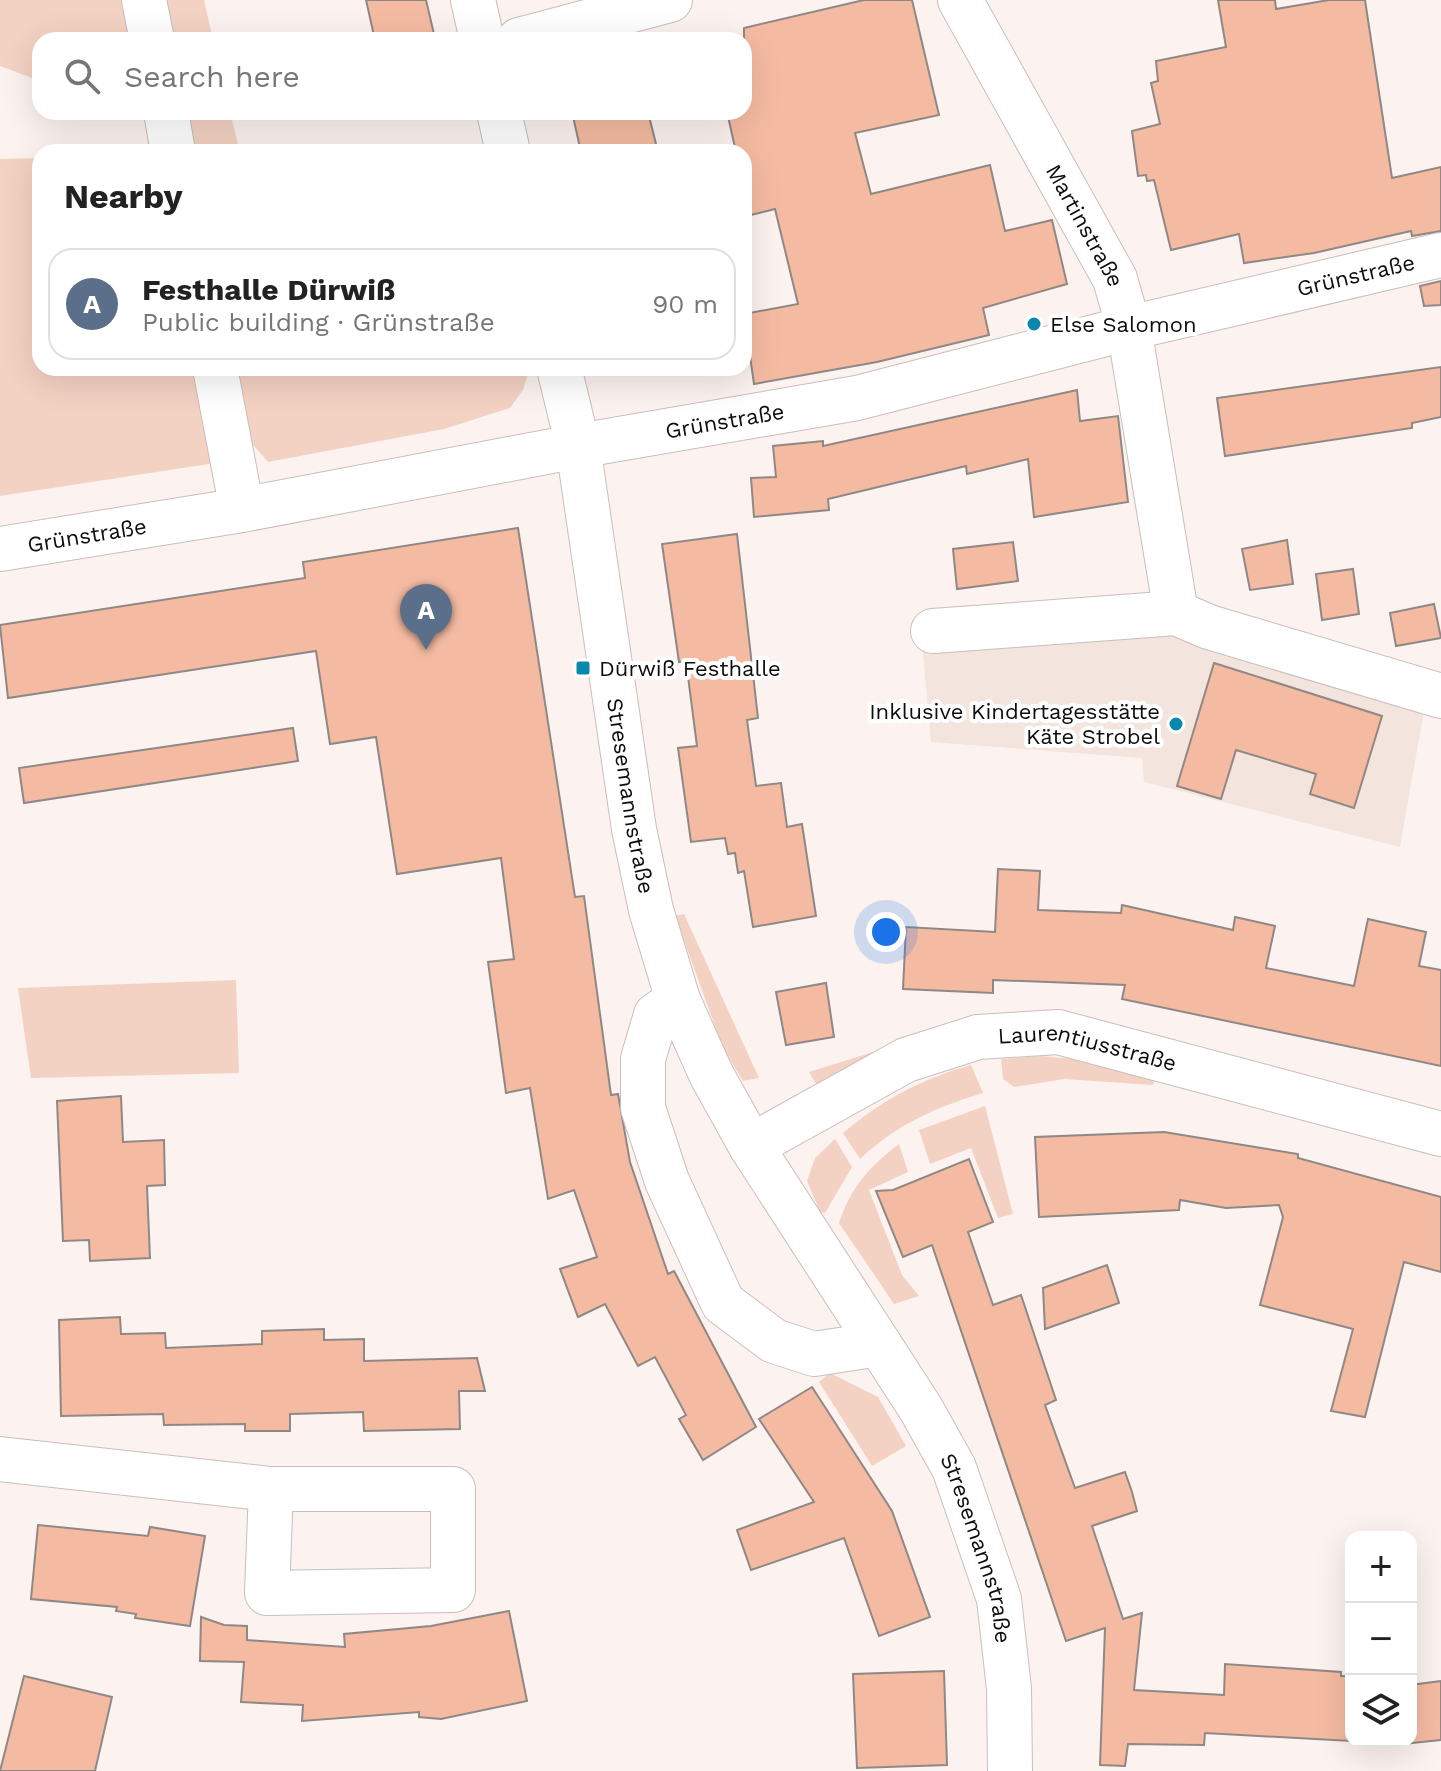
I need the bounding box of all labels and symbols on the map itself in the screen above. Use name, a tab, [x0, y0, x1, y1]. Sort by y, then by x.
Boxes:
street label: Martinstraße	[1041, 160, 1129, 289]
street label: Grünstraße	[1294, 249, 1417, 301]
place label: Else Salomon	[1050, 312, 1197, 337]
marker: Else Salomon	[1025, 315, 1043, 333]
street label: Grünstraße	[663, 398, 786, 443]
street label: Grünstraße	[25, 513, 148, 557]
pin: A	[400, 584, 452, 650]
place label: Dürwiß Festhalle	[599, 656, 781, 681]
marker: Dürwiß Festhalle	[574, 659, 592, 677]
street label: Stresemannstraße	[602, 696, 660, 896]
place label: Inklusive Kindertagesstätte Käte Strobel	[869, 699, 1160, 749]
marker: Inklusive Kindertagesstätte Käte Strobel	[1167, 715, 1185, 733]
your location	[866, 912, 906, 952]
street label: Laurentiusstraße	[997, 1020, 1179, 1076]
street label: Stresemannstraße	[936, 1449, 1016, 1644]

